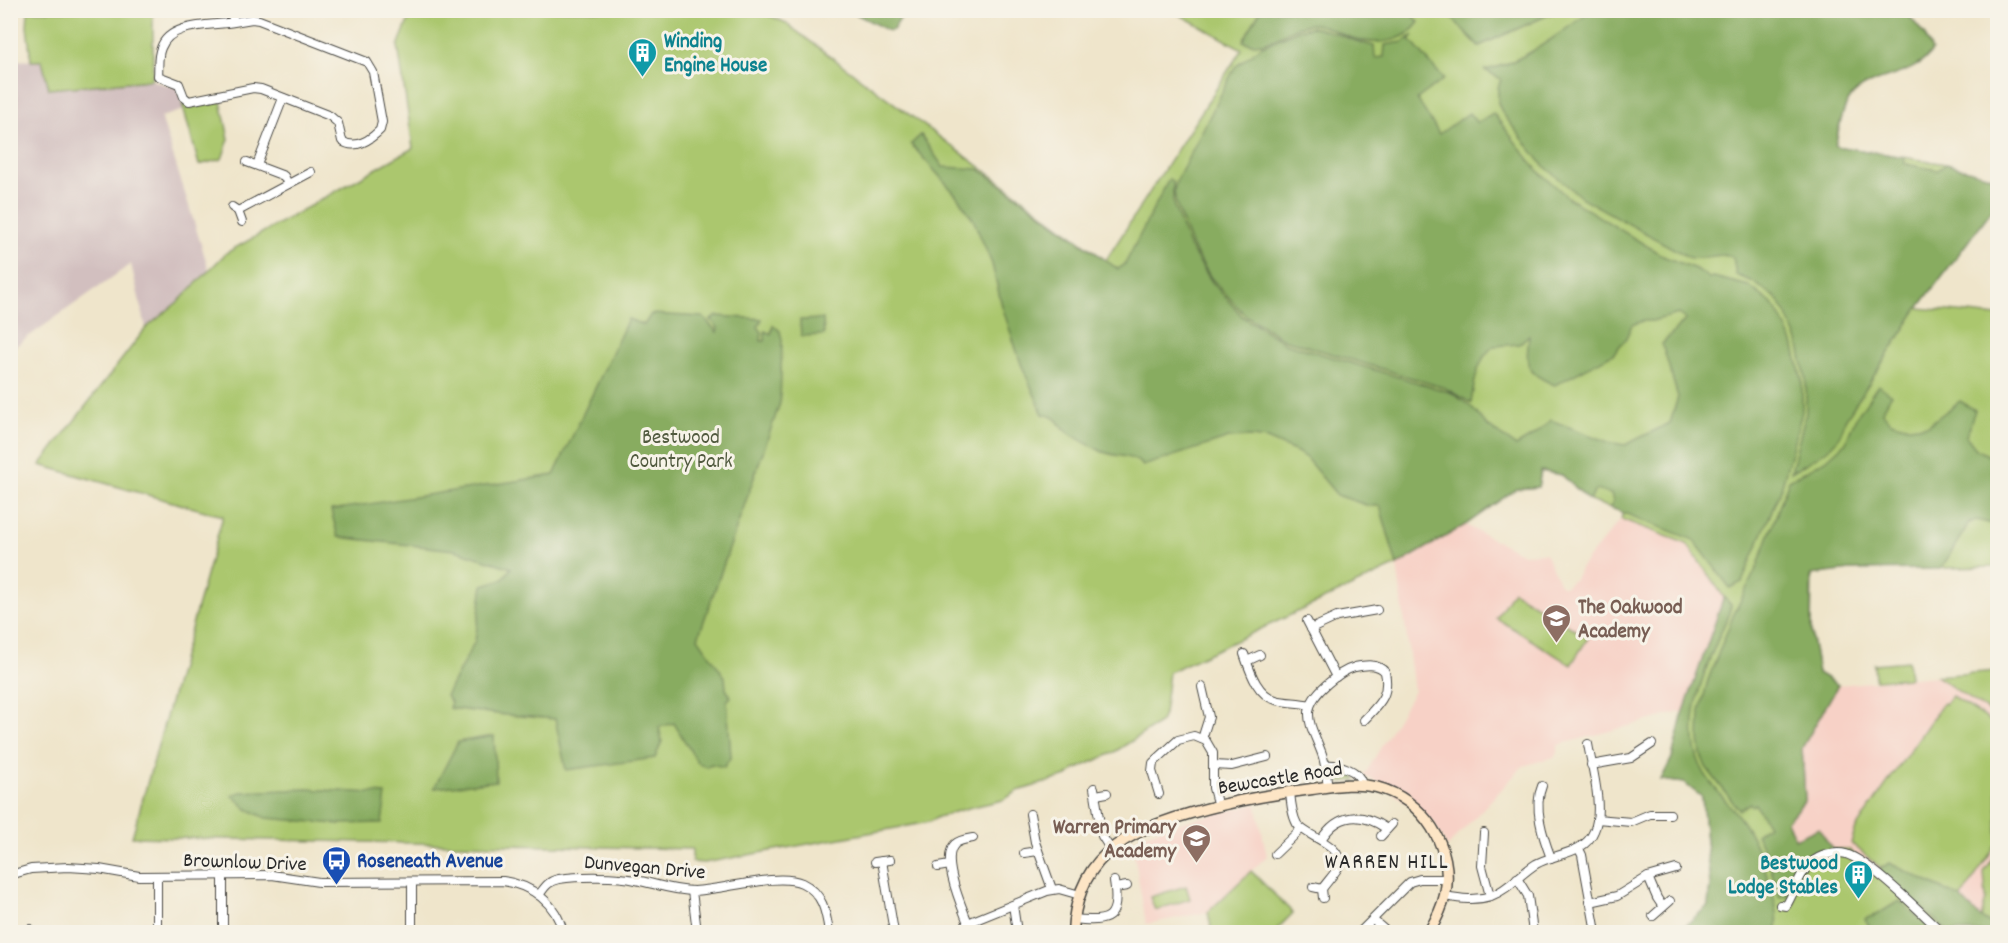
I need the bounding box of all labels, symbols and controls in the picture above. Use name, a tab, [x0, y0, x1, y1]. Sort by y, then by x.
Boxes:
place label: Winding Engine House	[664, 28, 767, 82]
building icon: Winding Engine House	[627, 36, 659, 78]
park label: Bestwood Country Park	[629, 424, 733, 478]
place label: The Oakwood Academy	[1578, 594, 1683, 648]
school or university icon: The Oakwood Academy	[1541, 602, 1573, 644]
street label: Bewcastle Road	[1216, 755, 1345, 805]
place label: Warren Primary Academy	[1053, 814, 1177, 868]
school or university icon: Warren Primary Academy	[1181, 822, 1213, 864]
bus stop icon: Roseneath Avenue	[320, 844, 352, 886]
street label: Brownlow Drive	[183, 847, 307, 881]
place label: Roseneath Avenue	[357, 848, 503, 878]
district label: WARREN HILL	[1325, 848, 1449, 879]
street label: Dunvegan Drive	[583, 849, 707, 889]
place label: Bestwood Lodge Stables	[1728, 850, 1838, 904]
building icon: Bestwood Lodge Stables	[1843, 858, 1875, 900]

